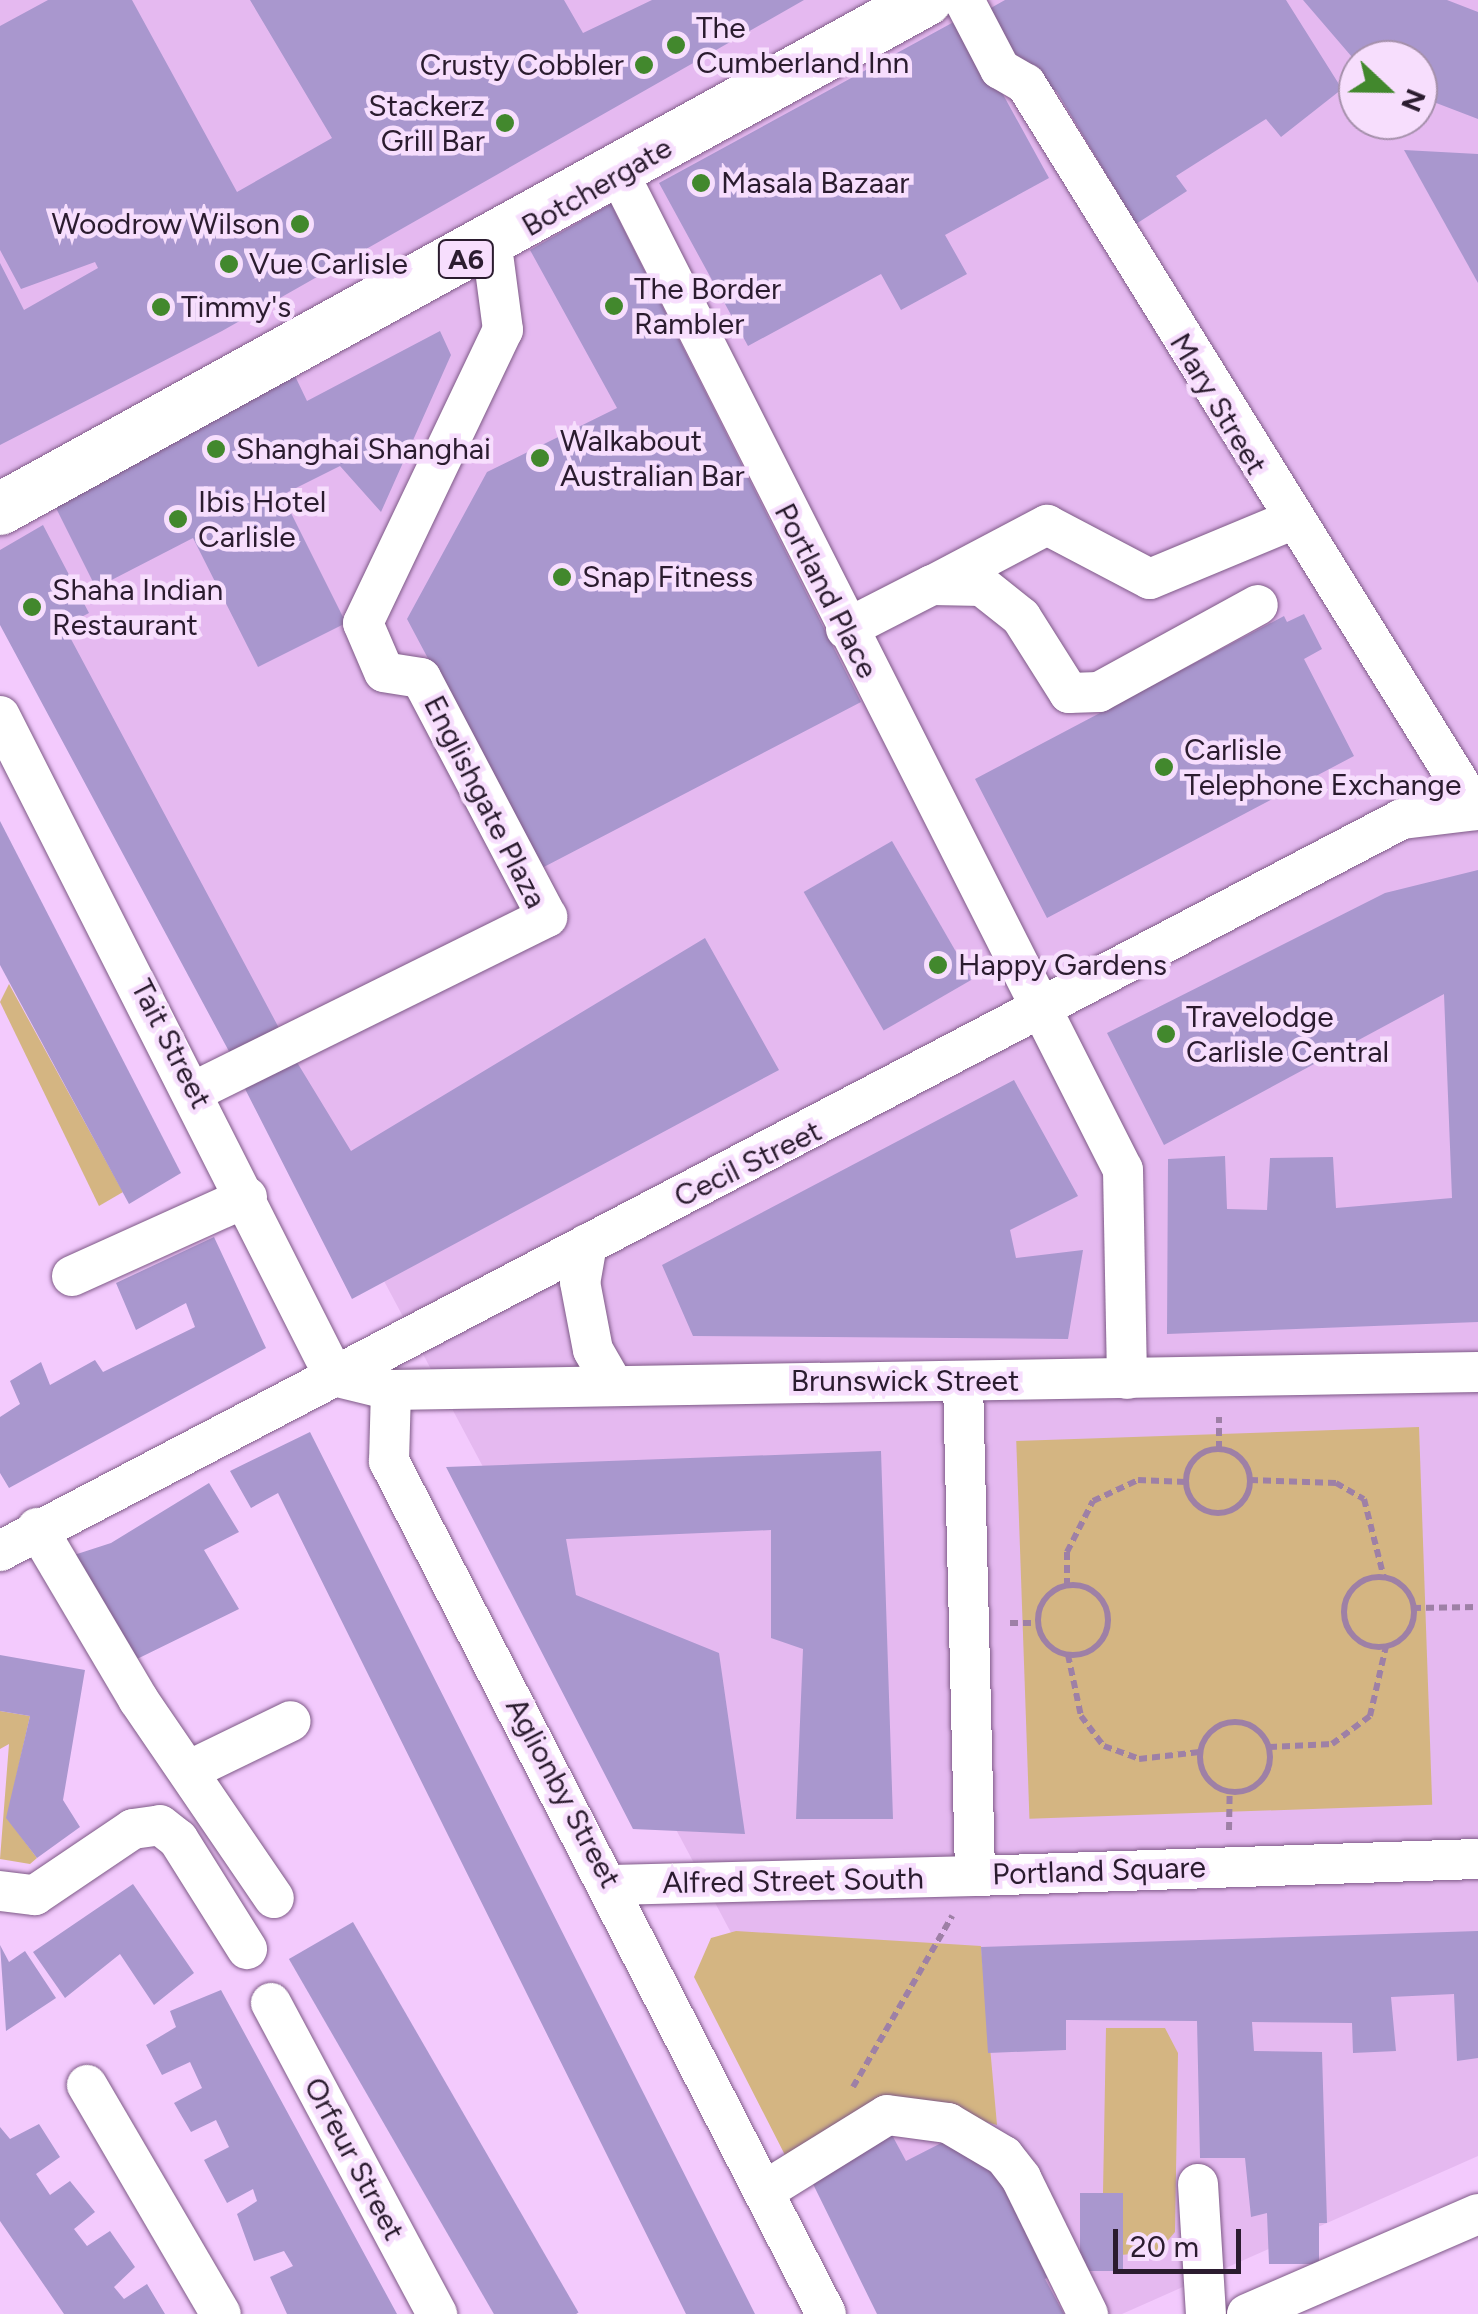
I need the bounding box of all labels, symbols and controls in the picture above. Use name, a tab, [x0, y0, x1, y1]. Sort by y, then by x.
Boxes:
place label: The Cumberland Inn	[696, 10, 909, 80]
marker: The Cumberland Inn	[665, 34, 687, 56]
north arrow	[1338, 40, 1438, 140]
place label: Crusty Cobbler	[420, 47, 624, 83]
marker: Crusty Cobbler	[633, 54, 655, 76]
text: N	[1394, 84, 1434, 117]
place label: Stackerz Grill Bar	[368, 88, 485, 158]
marker: Stackerz Grill Bar	[494, 112, 516, 134]
street label: Botchergate	[516, 130, 678, 244]
place label: Masala Bazaar	[721, 165, 909, 201]
marker: Masala Bazaar	[690, 172, 712, 194]
place label: Woodrow Wilson	[51, 206, 280, 242]
marker: Woodrow Wilson	[289, 213, 311, 235]
road number: A6	[436, 236, 496, 282]
place label: Vue Carlisle	[249, 246, 408, 282]
marker: Vue Carlisle	[218, 253, 240, 275]
place label: The Border Rambler	[634, 271, 781, 342]
place label: Timmy's	[181, 289, 291, 325]
marker: The Border Rambler	[603, 295, 625, 317]
marker: Timmy's	[150, 296, 172, 318]
street label: Mary Street	[1162, 327, 1274, 481]
place label: Walkabout Australian Bar	[560, 423, 745, 494]
place label: Shanghai Shanghai	[236, 431, 491, 467]
marker: Shanghai Shanghai	[205, 438, 227, 460]
marker: Walkabout Australian Bar	[529, 447, 551, 469]
place label: Ibis Hotel Carlisle	[198, 484, 326, 554]
street label: Portland Place	[767, 498, 885, 684]
marker: Ibis Hotel Carlisle	[167, 508, 189, 530]
place label: Snap Fitness	[582, 559, 753, 595]
marker: Snap Fitness	[551, 566, 573, 588]
place label: Shaha Indian Restaurant	[52, 572, 223, 642]
marker: Shaha Indian Restaurant	[21, 596, 43, 618]
street label: Englishgate Plaza	[416, 690, 554, 914]
place label: Carlisle Telephone Exchange	[1184, 732, 1461, 802]
marker: Carlisle Telephone Exchange	[1153, 756, 1175, 778]
place label: Happy Gardens	[958, 947, 1167, 983]
marker: Happy Gardens	[927, 954, 949, 976]
street label: Tait Street	[123, 974, 219, 1114]
place label: Travelodge Carlisle Central	[1186, 999, 1389, 1070]
marker: Travelodge Carlisle Central	[1155, 1023, 1177, 1045]
street label: Cecil Street	[669, 1113, 827, 1215]
street label: Brunswick Street	[791, 1363, 1019, 1399]
street label: Aglionby Street	[498, 1692, 628, 1894]
street label: Portland Square	[991, 1849, 1207, 1893]
street label: Alfred Street South	[662, 1861, 924, 1901]
street label: Orfeur Street	[296, 2071, 412, 2247]
scale bar	[1118, 2209, 1246, 2271]
text: 20 m	[1130, 2228, 1199, 2265]

